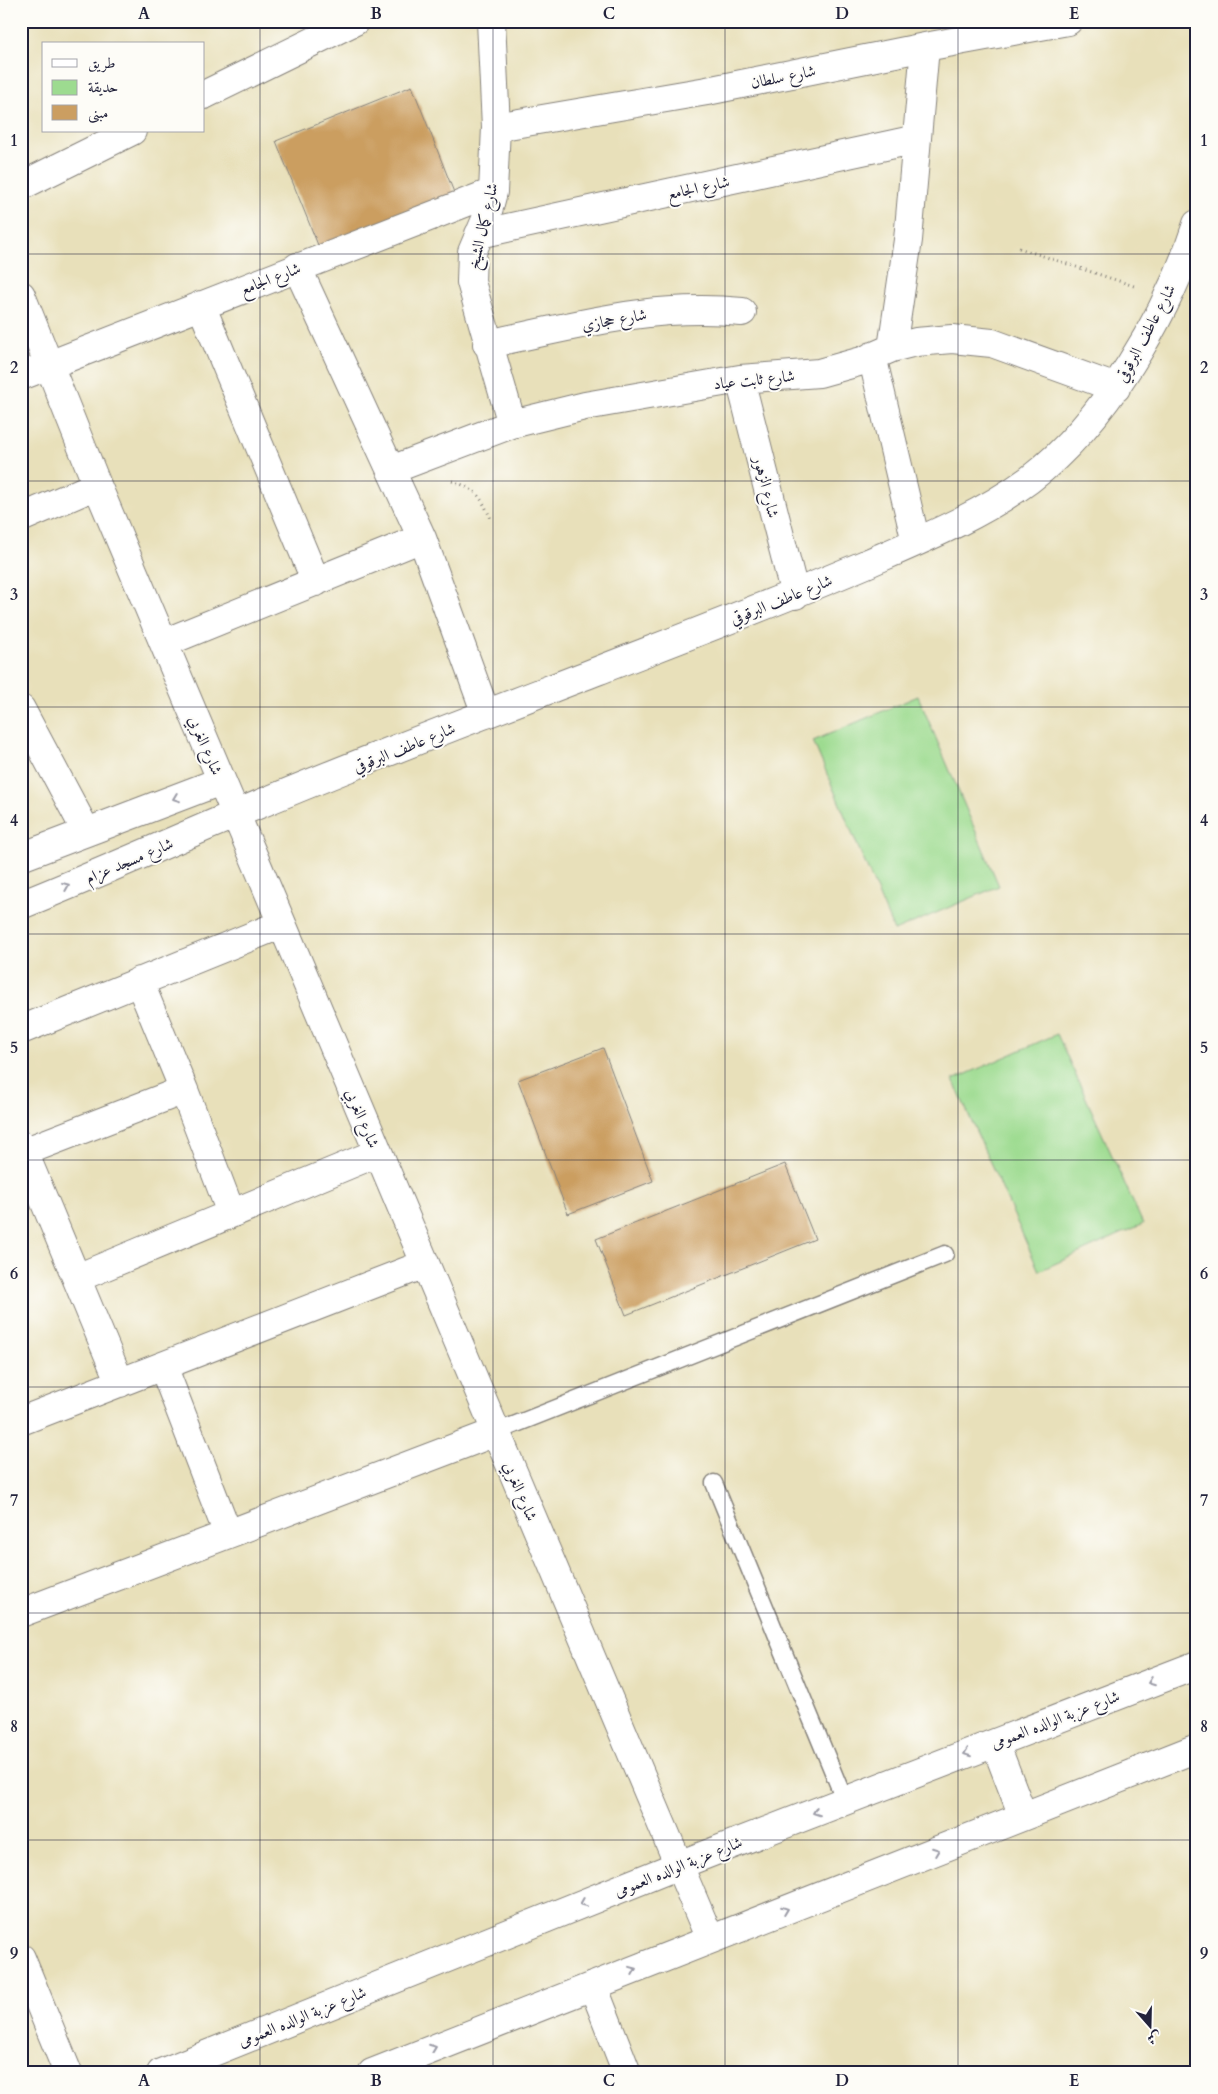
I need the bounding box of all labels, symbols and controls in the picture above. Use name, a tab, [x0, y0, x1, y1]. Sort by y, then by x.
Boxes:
text: A	[138, 3, 150, 25]
text: B	[370, 3, 382, 25]
text: C	[603, 3, 615, 25]
text: D	[835, 3, 849, 25]
text: E	[1069, 3, 1079, 25]
legend	[42, 42, 205, 132]
text: طريق	[88, 53, 115, 73]
street label: شارع سلطان	[749, 60, 818, 96]
text: حديقة	[88, 77, 118, 97]
text: مبنى	[88, 103, 108, 124]
text: 1	[10, 130, 18, 152]
text: 1	[1200, 130, 1208, 152]
street label: شارع الجامع	[665, 171, 732, 209]
street label: شارع كمال الشيخ	[462, 181, 507, 272]
street label: شارع الجامع	[237, 257, 305, 304]
street label: شارع عاطف البرقوقي	[1111, 281, 1183, 387]
street label: شارع حجازي	[580, 303, 649, 338]
text: 2	[10, 357, 18, 379]
text: 2	[1200, 357, 1208, 379]
street label: شارع ثابت عياد	[712, 365, 796, 397]
street label: شارع الزهور	[745, 452, 784, 521]
street label: شارع عاطف البرقوقي	[727, 569, 836, 632]
text: 3	[10, 584, 18, 606]
text: 3	[1200, 584, 1208, 606]
street label: شارع الغربي	[181, 712, 227, 779]
street label: شارع عاطف البرقوقي	[350, 717, 459, 780]
one-way arrow	[172, 792, 181, 802]
text: 4	[10, 810, 18, 832]
text: 4	[1200, 810, 1208, 832]
street label: شارع مسجد عزام	[82, 832, 178, 892]
one-way arrow	[62, 882, 70, 892]
text: 5	[10, 1037, 18, 1059]
text: 5	[1200, 1037, 1208, 1059]
street label: شارع الغربي	[338, 1085, 384, 1152]
text: 6	[10, 1263, 18, 1285]
text: 6	[1200, 1263, 1208, 1285]
street label: شارع الغربي	[496, 1458, 542, 1525]
text: 7	[10, 1490, 18, 1512]
text: 7	[1200, 1490, 1208, 1512]
one-way arrow	[1147, 1676, 1156, 1686]
street label: شارع عزبة الوالده العمومى	[988, 1685, 1124, 1757]
text: 8	[10, 1716, 18, 1738]
text: 8	[1200, 1716, 1208, 1738]
one-way arrow	[963, 1747, 972, 1757]
one-way arrow	[812, 1806, 820, 1816]
street label: شارع عزبة الوالده العمومى	[611, 1831, 747, 1905]
one-way arrow	[931, 1846, 940, 1857]
one-way arrow	[579, 1897, 588, 1908]
one-way arrow	[780, 1906, 788, 1916]
text: 9	[10, 1943, 18, 1965]
text: 9	[1200, 1943, 1208, 1965]
one-way arrow	[628, 1965, 637, 1976]
street label: شارع عزبة الوالده العمومى	[235, 1981, 371, 2055]
north arrow	[1126, 2002, 1176, 2052]
text: ش	[1144, 2026, 1164, 2049]
one-way arrow	[428, 2044, 437, 2055]
text: A	[138, 2070, 150, 2092]
text: B	[370, 2070, 382, 2092]
text: C	[603, 2070, 615, 2092]
text: D	[835, 2070, 849, 2092]
text: E	[1069, 2070, 1079, 2092]

